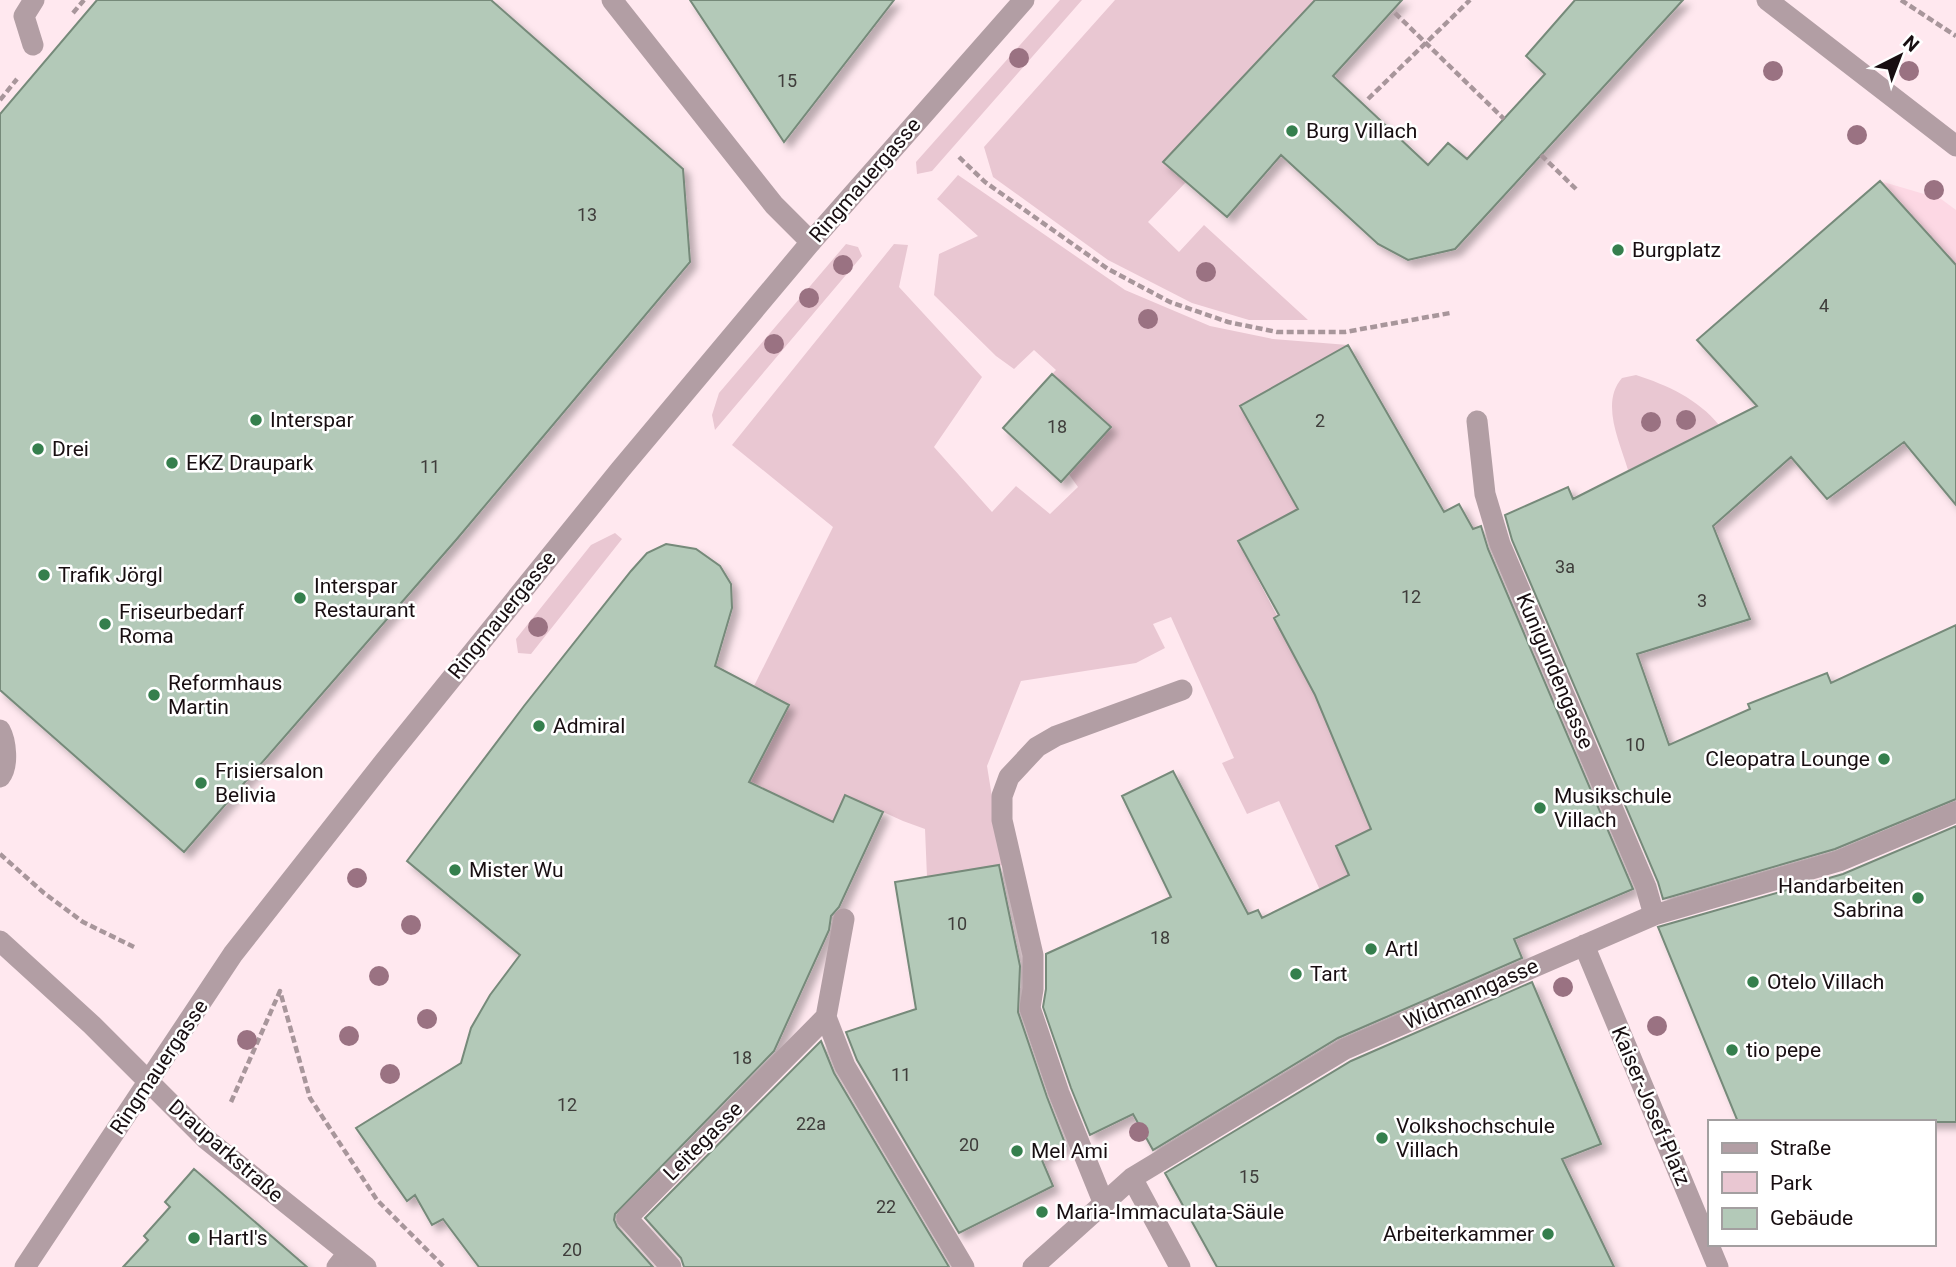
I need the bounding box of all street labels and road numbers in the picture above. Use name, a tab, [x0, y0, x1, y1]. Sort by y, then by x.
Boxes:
street label: Ringmauergasse	[804, 113, 926, 247]
street label: Ringmauergasse	[443, 546, 561, 684]
street label: Kunigundengasse	[1511, 590, 1599, 752]
street label: Widmanngasse	[1400, 954, 1542, 1034]
street label: Ringmauergasse	[105, 995, 213, 1139]
street label: Kaiser-Josef-Platz	[1607, 1023, 1695, 1189]
street label: Drauparkstraße	[164, 1095, 288, 1207]
street label: Leitegasse	[659, 1097, 747, 1185]

